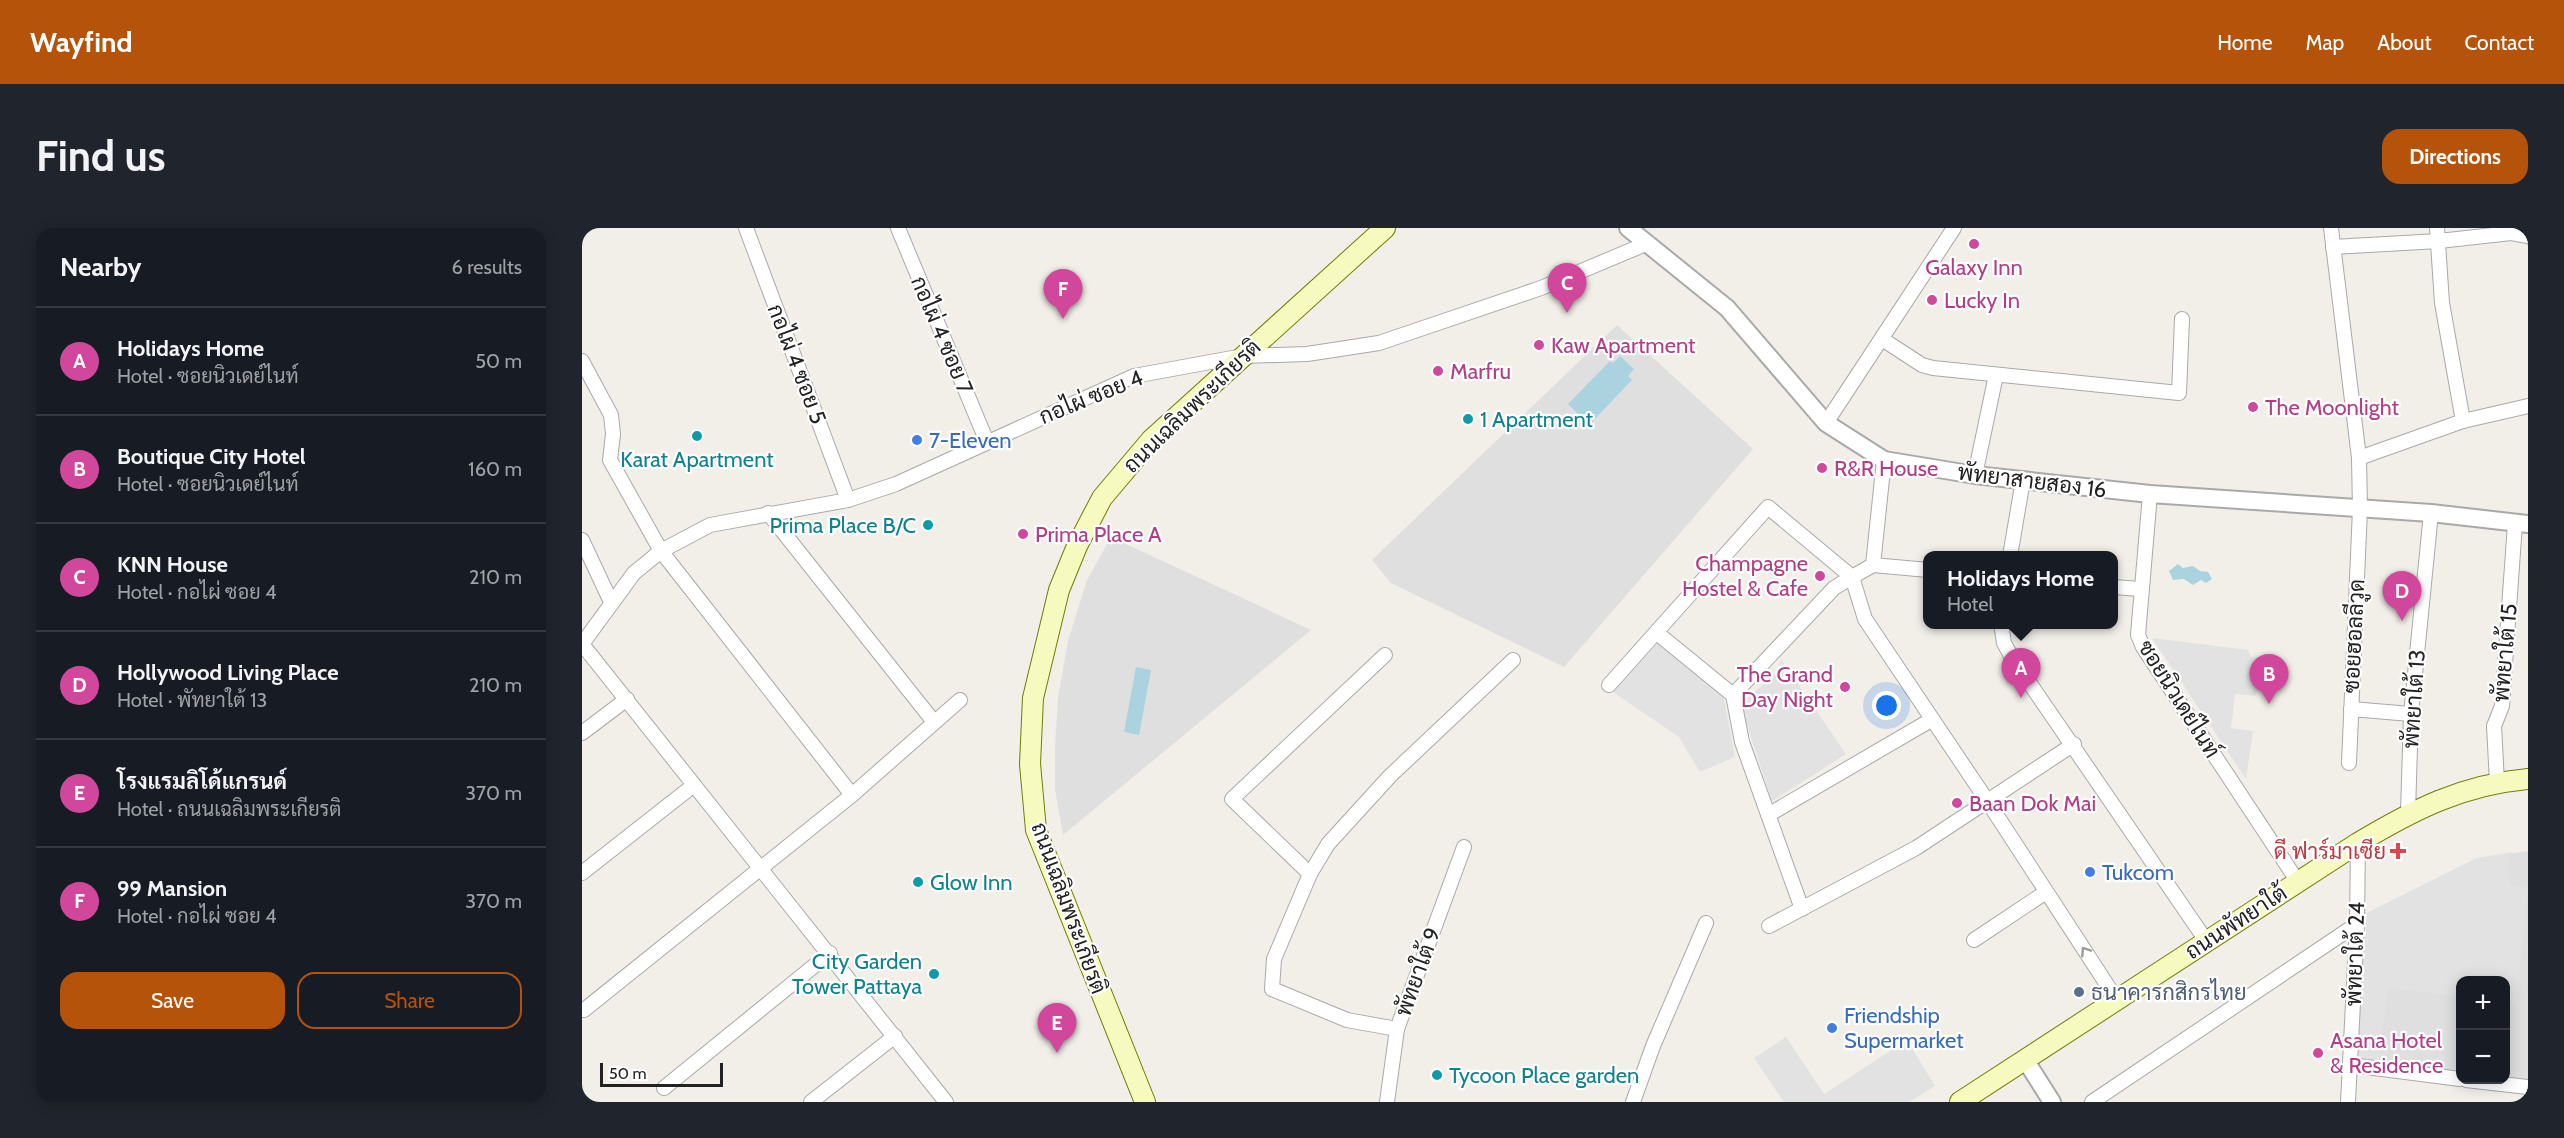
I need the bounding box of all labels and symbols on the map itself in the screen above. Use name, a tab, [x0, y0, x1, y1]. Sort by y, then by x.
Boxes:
marker: Galaxy Inn	[1967, 237, 1981, 251]
place label: Galaxy Inn	[1925, 254, 2023, 281]
pin: C	[1548, 264, 1586, 313]
pin: F	[1044, 270, 1082, 319]
street label: กอไผ่ 4 ซอย 7	[905, 272, 980, 398]
place label: Lucky In	[1944, 287, 2020, 314]
marker: Lucky In	[1925, 293, 1939, 307]
street label: กอไผ่ 4 ซอย 5	[762, 300, 833, 428]
place label: Kaw Apartment	[1551, 332, 1696, 359]
street label: ถนนเฉลิมพระเกียรติ	[1118, 334, 1266, 478]
marker: Kaw Apartment	[1532, 338, 1546, 352]
place label: Marfru	[1450, 358, 1511, 385]
street label: กอไผ่ ซอย 4	[1035, 363, 1147, 430]
marker: Marfru	[1431, 364, 1445, 378]
place label: The Moonlight	[2265, 394, 2399, 421]
marker: The Moonlight	[2246, 400, 2260, 414]
place label: 1 Apartment	[1480, 406, 1594, 433]
marker: 1 Apartment	[1461, 412, 1475, 426]
place label: 7-Eleven	[929, 427, 1012, 454]
marker: Karat Apartment	[690, 429, 704, 443]
marker: 7-Eleven	[910, 433, 924, 447]
place label: Karat Apartment	[620, 446, 774, 473]
place label: R&R House	[1834, 455, 1938, 482]
street label: พัทยาสายสอง 16	[1956, 458, 2108, 504]
marker: R&R House	[1815, 461, 1829, 475]
place label: Prima Place B/C	[769, 512, 916, 539]
marker: Prima Place B/C	[921, 518, 935, 532]
place label: Prima Place A	[1035, 521, 1162, 548]
marker: Prima Place A	[1016, 527, 1030, 541]
place label: Champagne Hostel & Cafe	[1682, 550, 1808, 602]
marker: Champagne Hostel & Cafe	[1813, 569, 1827, 583]
pin: D	[2382, 572, 2422, 621]
street label: ซอยฮอลลีวูด	[2338, 578, 2372, 694]
street label: พัทยาใต้ 15	[2486, 602, 2523, 704]
street label: ซอยนิวเดย์ไนท์	[2132, 635, 2227, 763]
pin: A	[2002, 648, 2040, 698]
street label: พัทยาใต้ 13	[2396, 648, 2431, 749]
pin: B	[2250, 654, 2288, 704]
place label: The Grand Day Night	[1737, 661, 1834, 713]
marker: The Grand Day Night	[1838, 680, 1852, 694]
your location	[1872, 691, 1901, 720]
place label: Baan Dok Mai	[1969, 790, 2096, 817]
marker: Baan Dok Mai	[1950, 796, 1964, 810]
street label: ถนนเฉลิมพระเกียรติ	[1025, 818, 1113, 998]
place label: ดี ฟาร์มาเซีย	[2274, 837, 2386, 865]
marker: ดี ฟาร์มาเซีย	[2391, 844, 2405, 858]
place label: Tukcom	[2102, 859, 2174, 886]
marker: Tukcom	[2083, 865, 2097, 879]
place label: Glow Inn	[930, 869, 1013, 896]
marker: Glow Inn	[911, 875, 925, 889]
street label: ถนนพัทยาใต้	[2179, 878, 2293, 965]
street label: พัทยาใต้ 24	[2339, 901, 2370, 1007]
street label: พัทยาใต้ 9	[1389, 923, 1447, 1020]
one-way arrow	[2080, 947, 2092, 957]
place label: City Garden Tower Pattaya	[792, 948, 922, 1000]
marker: City Garden Tower Pattaya	[927, 967, 941, 981]
place label: ธนาคารกสิกรไทย	[2091, 978, 2247, 1006]
marker: ธนาคารกสิกรไทย	[2072, 985, 2086, 999]
place label: Friendship Supermarket	[1844, 1002, 1964, 1054]
pin: E	[1038, 1004, 1076, 1053]
marker: Friendship Supermarket	[1825, 1021, 1839, 1035]
place label: Asana Hotel & Residence	[2330, 1027, 2443, 1079]
marker: Asana Hotel & Residence	[2311, 1046, 2325, 1060]
scale bar	[600, 1060, 723, 1088]
place label: Tycoon Place garden	[1449, 1062, 1639, 1089]
marker: Tycoon Place garden	[1430, 1068, 1444, 1082]

